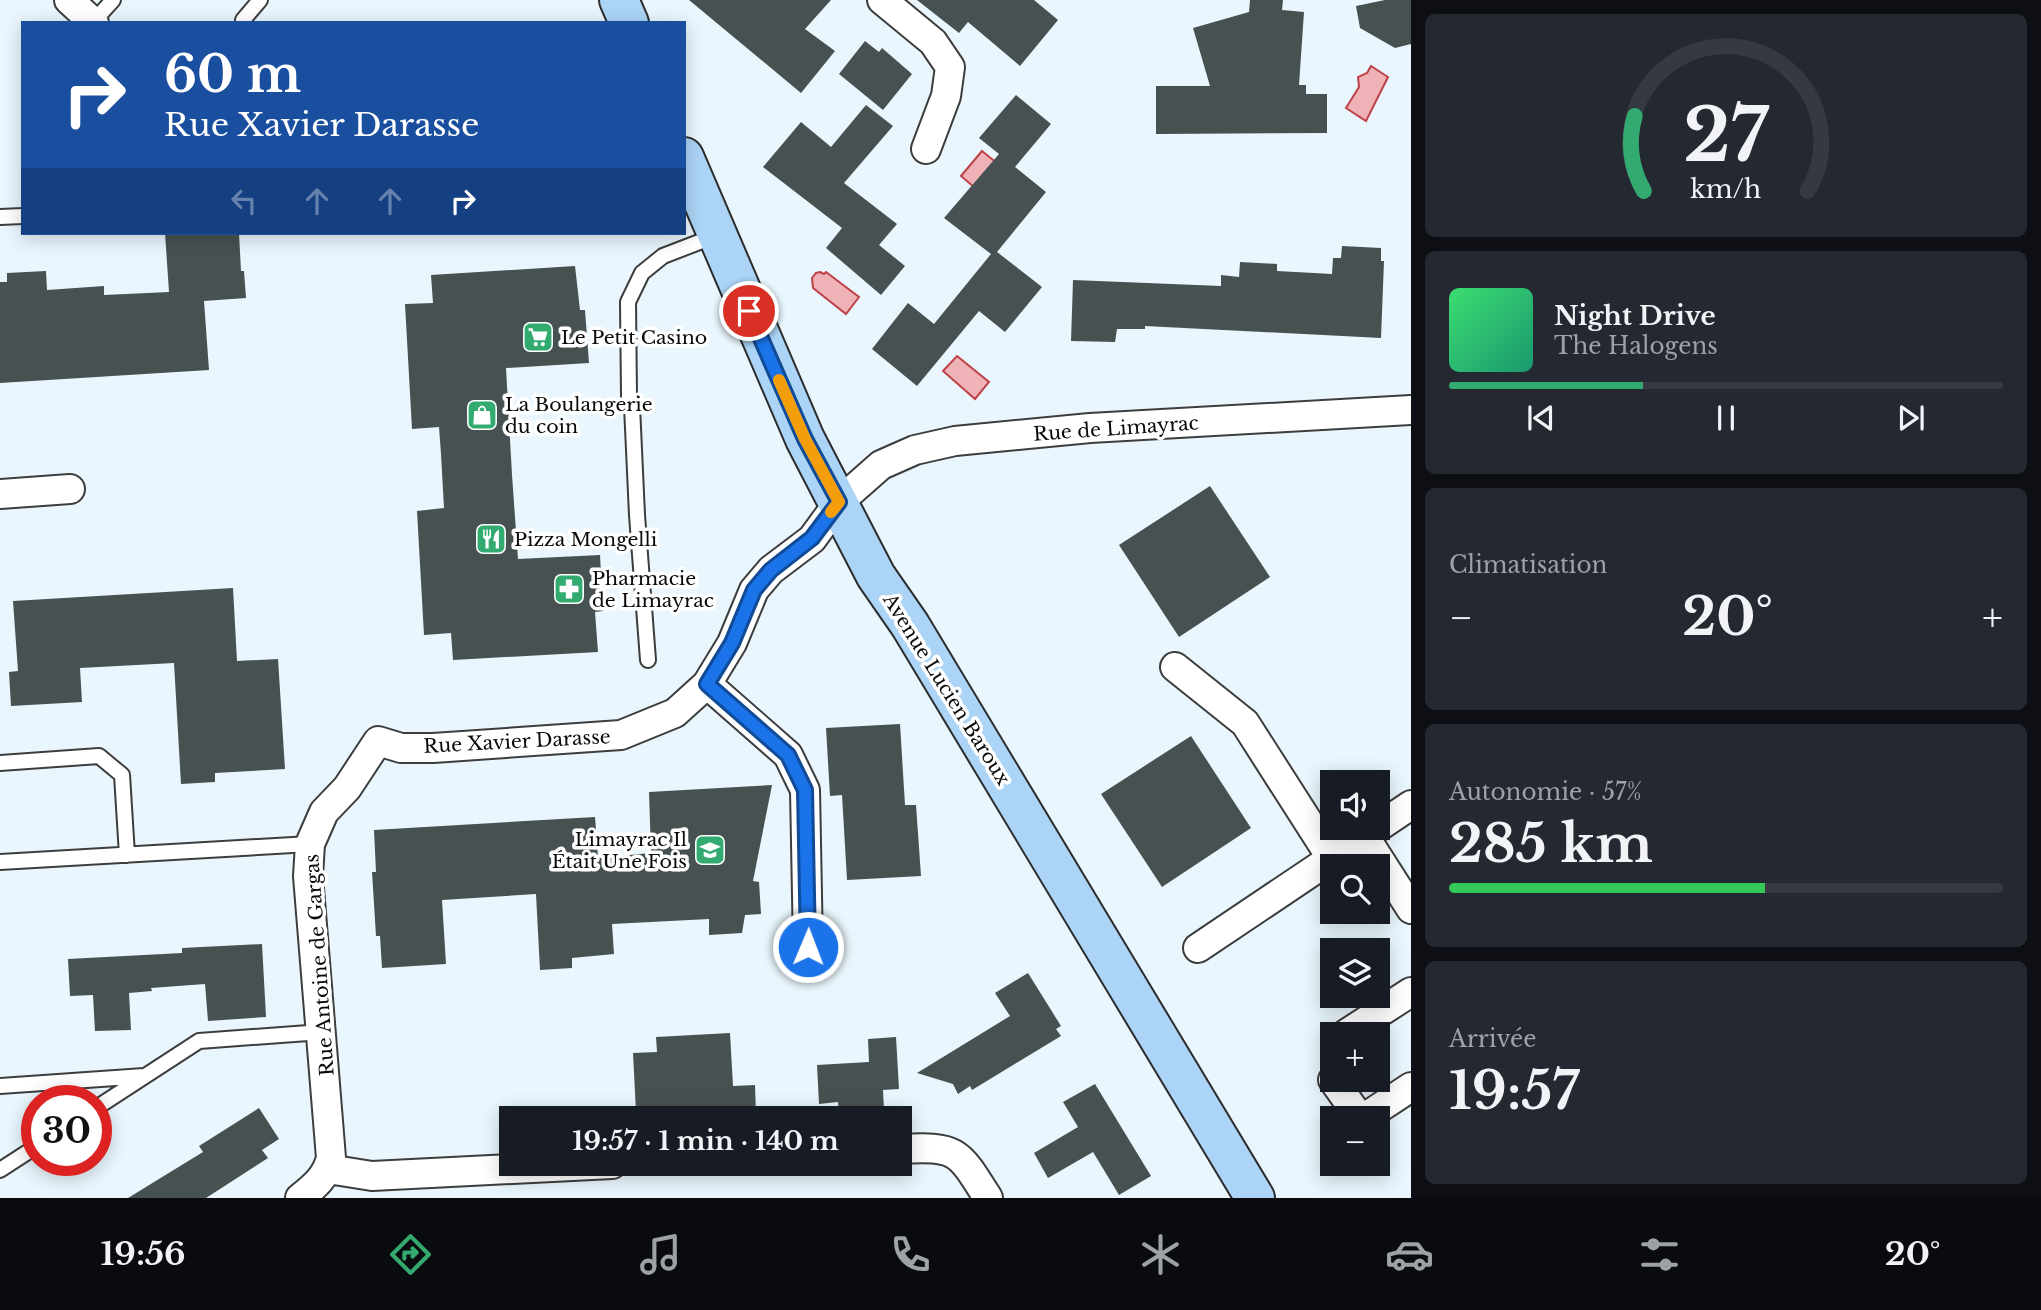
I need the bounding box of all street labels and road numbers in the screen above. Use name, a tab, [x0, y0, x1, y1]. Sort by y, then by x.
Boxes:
street label: Rue de Limayrac	[1032, 411, 1200, 446]
street label: Avenue Lucien Baroux	[878, 589, 1015, 789]
street label: Rue Xavier Darasse	[423, 725, 611, 758]
street label: Rue Antoine de Gargas	[300, 853, 339, 1077]

